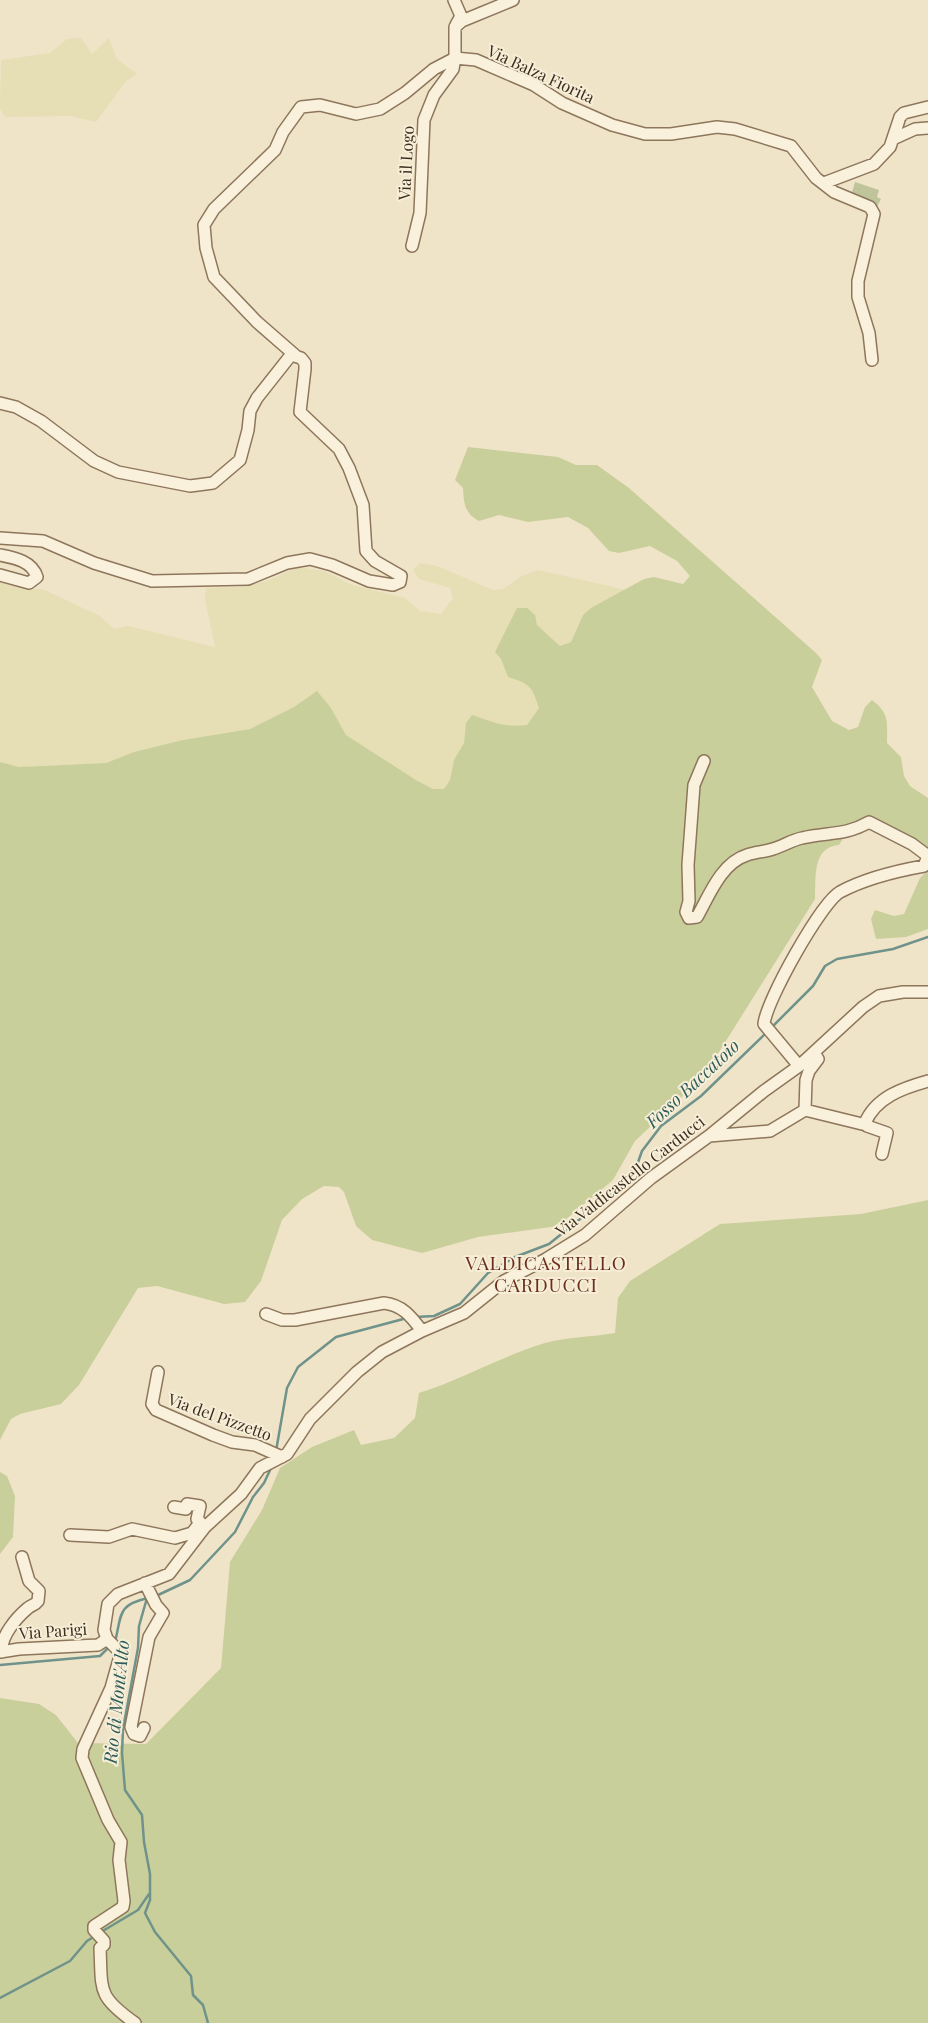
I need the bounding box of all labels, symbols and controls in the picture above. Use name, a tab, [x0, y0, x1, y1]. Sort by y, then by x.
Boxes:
street label: Via Balza Fiorita	[483, 39, 598, 108]
street label: Via il Logo	[393, 125, 418, 202]
water label: Fosso Baccatoio	[639, 1033, 745, 1134]
street label: Via Valdicastello Carducci	[550, 1110, 709, 1241]
district label: VALDICASTELLO CARDUCCI	[464, 1249, 627, 1297]
street label: Via del Pizzetto	[164, 1388, 275, 1445]
street label: Via Parigi	[17, 1618, 88, 1643]
water label: Rio di Mont'Alto	[97, 1639, 134, 1766]

